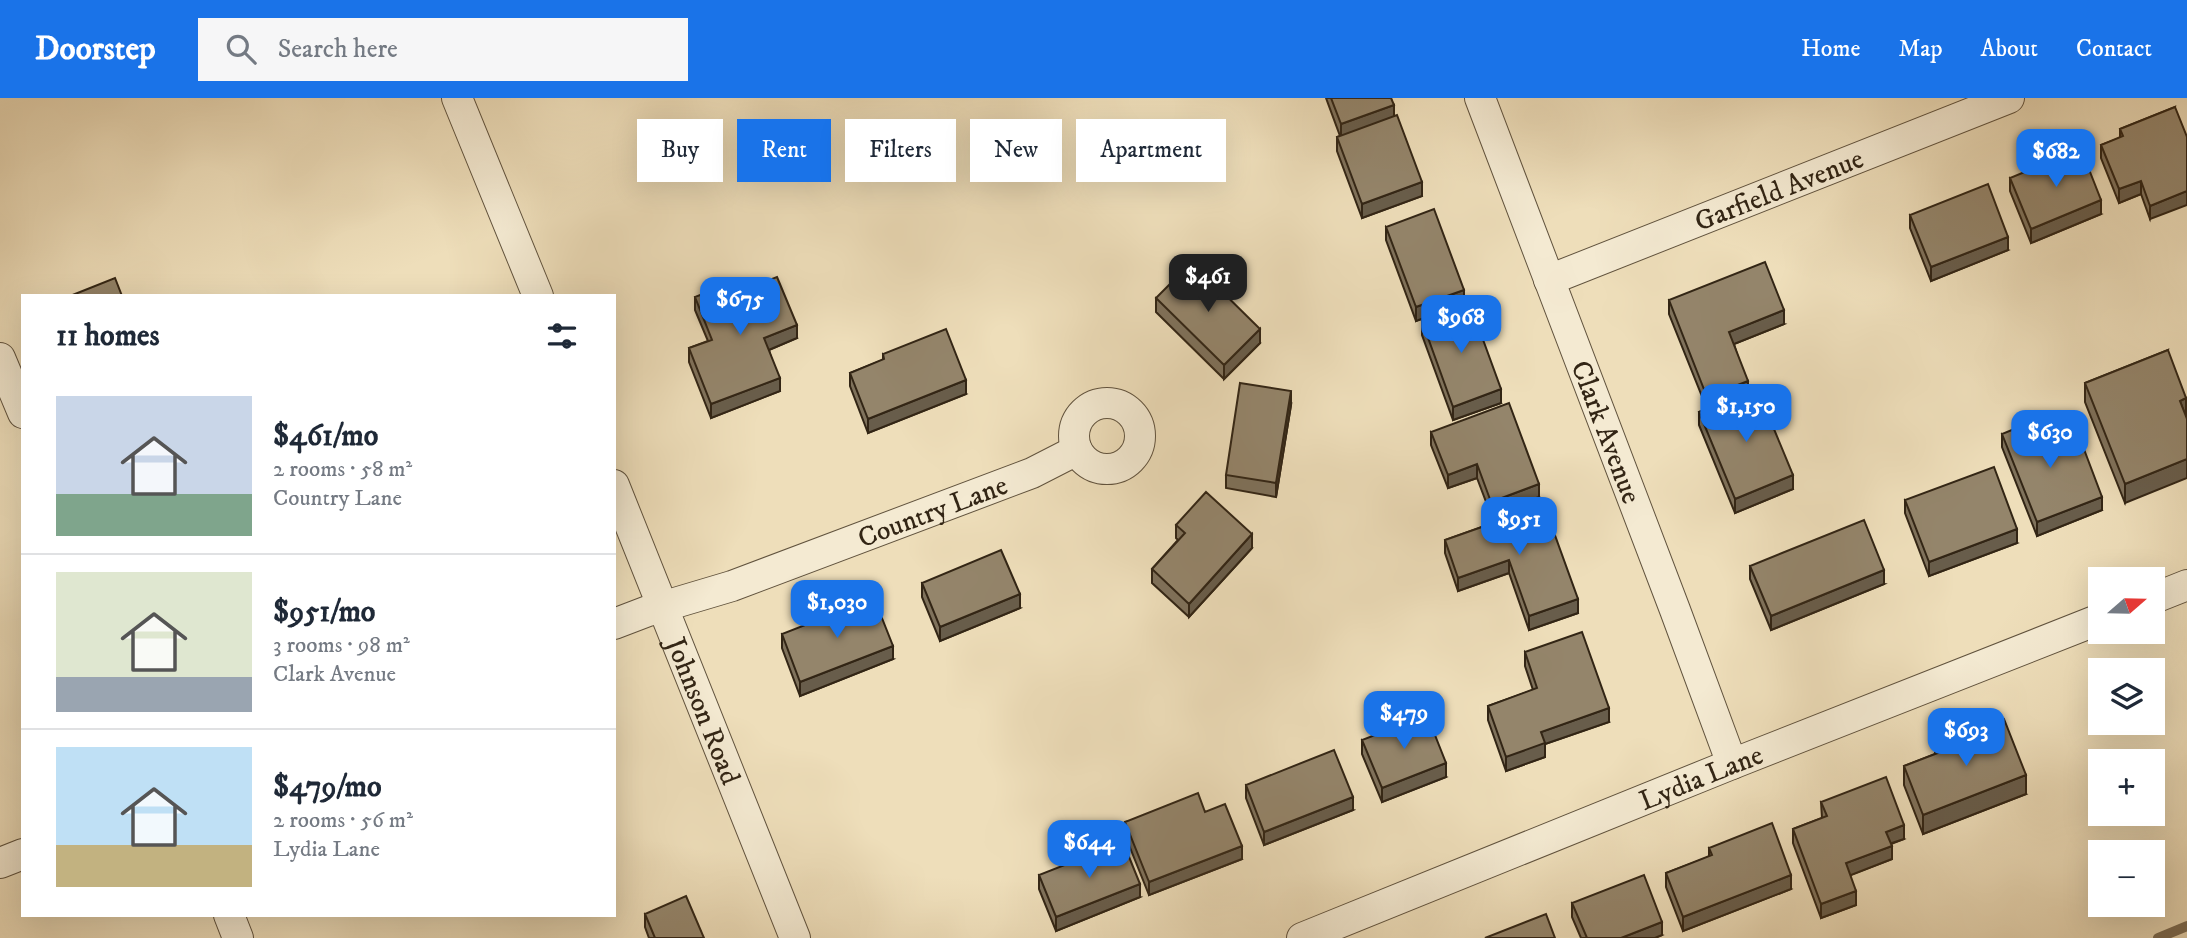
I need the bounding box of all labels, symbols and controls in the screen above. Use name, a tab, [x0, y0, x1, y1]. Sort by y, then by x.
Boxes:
search box	[198, 18, 688, 81]
text: Doorstep	[35, 29, 156, 70]
icon: search	[222, 30, 260, 68]
text: Search here	[278, 33, 398, 66]
text: Home	[1801, 34, 1860, 64]
text: Map	[1898, 34, 1943, 64]
text: About	[1981, 34, 2038, 64]
text: Contact	[2076, 34, 2152, 64]
chip: Buy	[637, 119, 723, 182]
chip: Rent	[737, 119, 831, 182]
chip: Filters	[845, 119, 956, 182]
chip: New	[970, 119, 1062, 182]
chip: Apartment	[1076, 119, 1226, 182]
pin: $682	[2015, 130, 2097, 189]
text: $682	[2032, 137, 2080, 166]
street label: Garfield Avenue	[1690, 141, 1869, 240]
pin: $461	[1167, 254, 1249, 314]
text: $461	[1185, 262, 1231, 291]
pin: $675	[699, 278, 781, 337]
text: $675	[716, 285, 764, 314]
pin: $968	[1420, 296, 1502, 355]
text: $968	[1437, 303, 1485, 332]
icon: filters	[543, 317, 581, 355]
text: 11 homes	[56, 318, 160, 355]
street label: Clark Avenue	[1563, 356, 1649, 508]
pin: $1,150	[1689, 384, 1803, 444]
text: $1,150	[1716, 392, 1776, 421]
pin: $630	[2009, 410, 2091, 470]
text: $461/mo	[273, 418, 378, 455]
text: $630	[2027, 418, 2073, 447]
icon: home	[112, 424, 196, 508]
text: 2 rooms · 58 m²	[273, 455, 412, 484]
street label: Country Lane	[853, 468, 1012, 556]
text: Country Lane	[273, 484, 402, 513]
pin: $951	[1478, 498, 1560, 557]
text: $951	[1497, 505, 1541, 534]
north arrow	[2088, 567, 2165, 644]
map controls	[2088, 567, 2165, 917]
pin: $1,030	[780, 580, 894, 640]
text: $1,030	[807, 588, 867, 617]
text: $951/mo	[273, 594, 375, 631]
icon: home	[112, 600, 196, 684]
street label: Johnson Road	[657, 630, 748, 790]
text: 3 rooms · 98 m²	[273, 631, 410, 660]
button: layers	[2088, 658, 2165, 735]
text: Clark Avenue	[273, 660, 396, 689]
pin: $479	[1363, 692, 1445, 751]
text: $479	[1380, 699, 1428, 728]
pin: $693	[1925, 708, 2007, 768]
text: $693	[1944, 716, 1988, 745]
street label: Lydia Lane	[1634, 738, 1768, 819]
button: +	[2088, 749, 2165, 826]
text: $479/mo	[273, 769, 382, 806]
icon: home	[112, 775, 196, 859]
text: 2 rooms · 56 m²	[273, 806, 413, 835]
pin: $644	[1048, 820, 1130, 880]
text: $644	[1064, 828, 1115, 857]
text: Lydia Lane	[273, 835, 380, 864]
button: −	[2088, 840, 2165, 917]

